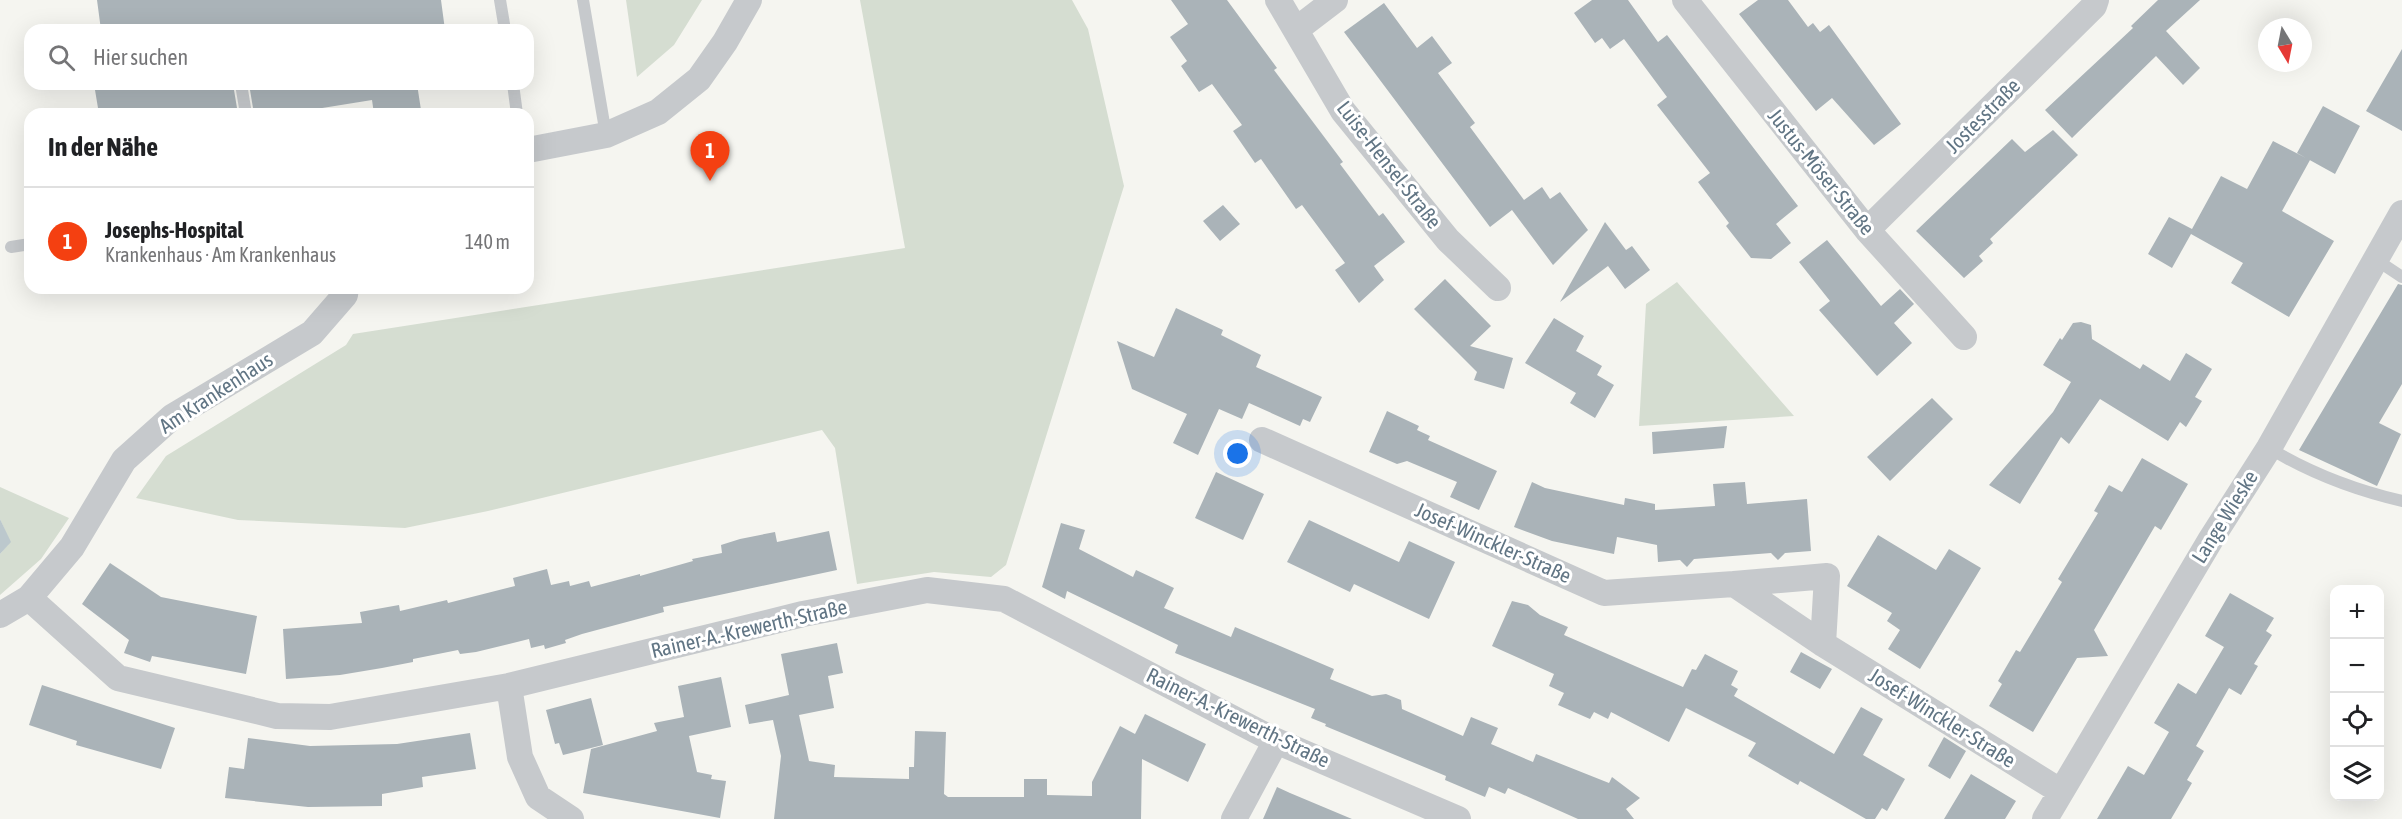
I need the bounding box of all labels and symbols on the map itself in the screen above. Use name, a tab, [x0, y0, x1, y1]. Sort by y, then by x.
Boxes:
north arrow	[2258, 18, 2312, 72]
street label: Jostesstraße	[1940, 73, 2024, 157]
street label: Luise-Hensel-Straße	[1333, 96, 1447, 233]
street label: Justus-Möser-Straße	[1764, 103, 1880, 239]
pin: 1	[690, 132, 730, 181]
street label: Am Krankenhaus	[154, 347, 277, 438]
your location	[1223, 439, 1252, 468]
street label: Lange Wieske	[2186, 466, 2262, 567]
street label: Josef-Winckler-Straße	[1412, 497, 1575, 587]
street label: Rainer-A.-Krewerth-Straße	[648, 594, 849, 662]
street label: Rainer-A.-Krewerth-Straße	[1143, 662, 1334, 772]
street label: Josef-Winckler-Straße	[1865, 662, 2020, 772]

